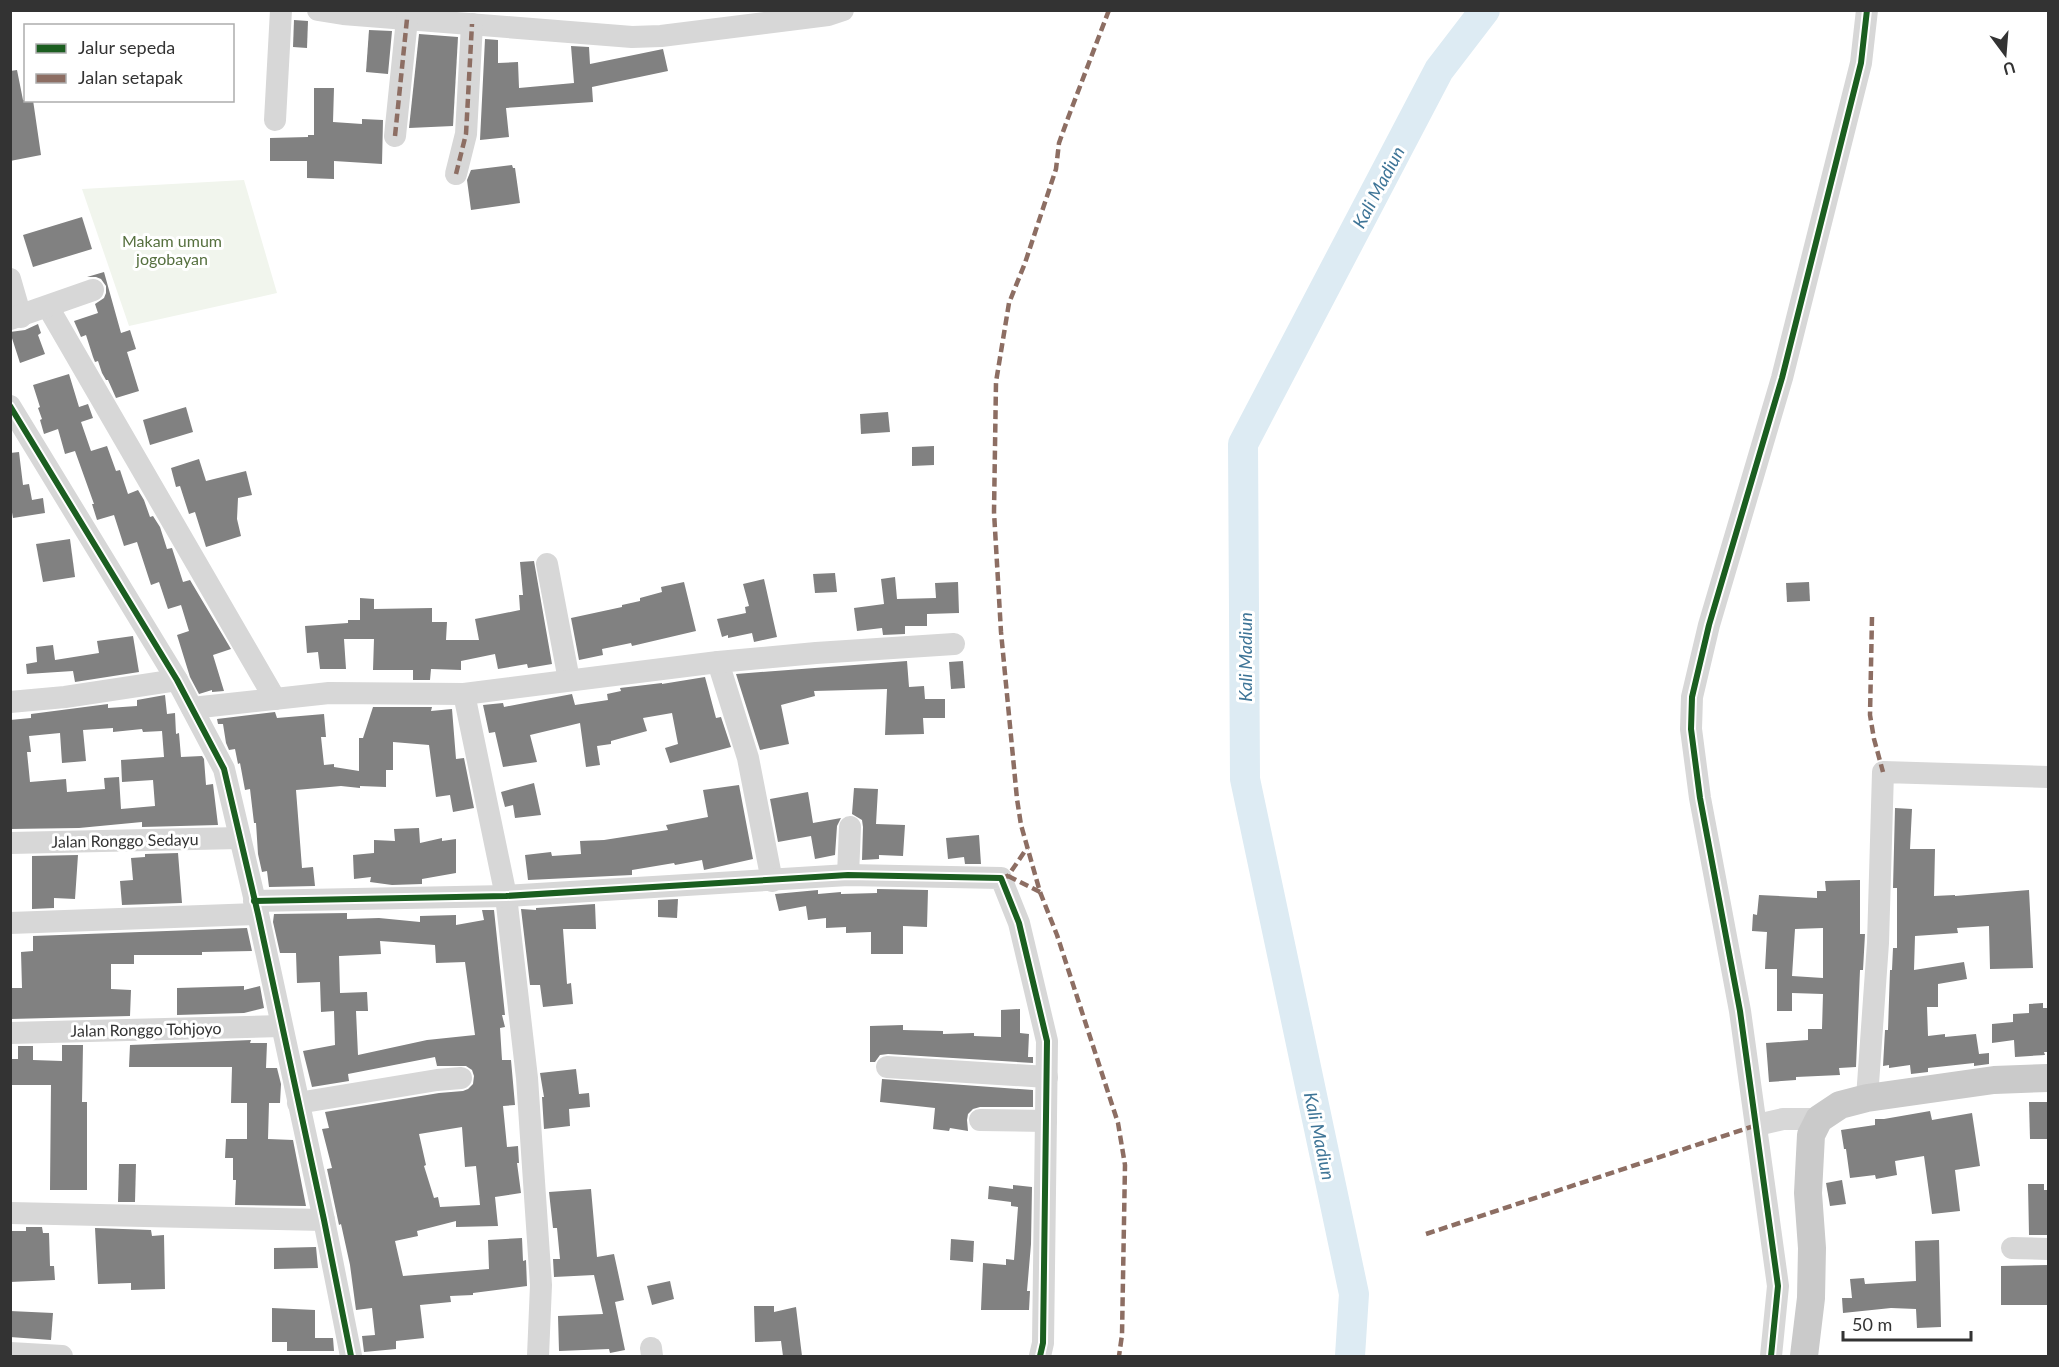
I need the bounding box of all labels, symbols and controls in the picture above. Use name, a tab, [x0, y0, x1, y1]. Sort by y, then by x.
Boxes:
legend	[24, 24, 234, 102]
north arrow	[1975, 24, 2035, 84]
text: Jalur sepeda	[78, 36, 175, 58]
text: U	[2001, 58, 2018, 80]
text: Jalan setapak	[78, 66, 184, 88]
water label: Kali Madiun	[1347, 142, 1409, 232]
park label: Makam umum jogobayan	[122, 231, 222, 268]
water label: Kali Madiun	[1234, 612, 1256, 702]
street label: Jalan Ronggo Sedayu	[51, 829, 199, 851]
street label: Jalan Ronggo Tohjoyo	[70, 1018, 222, 1040]
water label: Kali Madiun	[1300, 1090, 1340, 1182]
scale bar	[1843, 1304, 1970, 1342]
text: 50 m	[1852, 1313, 1892, 1335]

